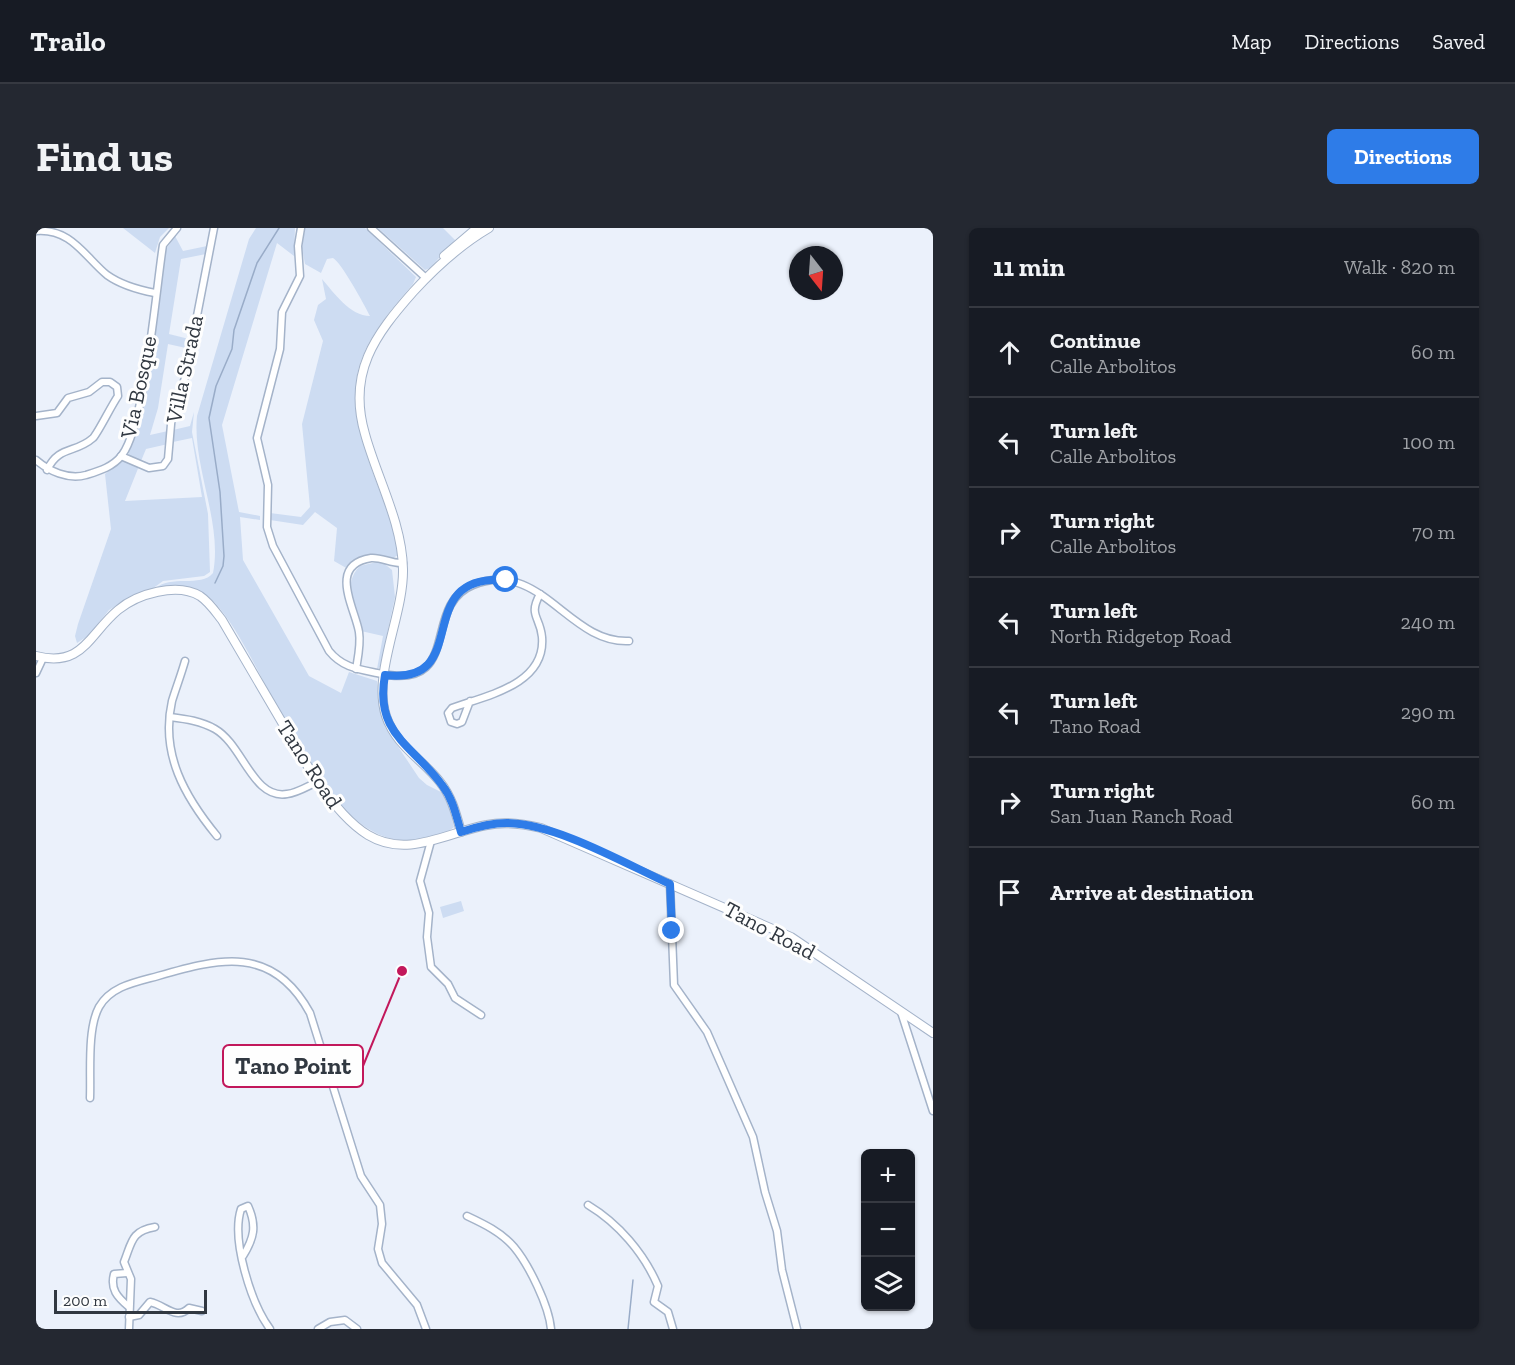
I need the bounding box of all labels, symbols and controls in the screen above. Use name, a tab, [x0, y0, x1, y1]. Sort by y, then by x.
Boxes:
text: Trailo	[30, 25, 106, 58]
text: Map	[1232, 29, 1272, 54]
text: Directions	[1305, 29, 1399, 54]
text: Saved	[1432, 29, 1485, 54]
button: Directions	[1327, 129, 1479, 184]
text: Find us	[36, 131, 173, 182]
north arrow	[789, 246, 843, 300]
text: 11 min	[993, 251, 1065, 283]
text: Walk · 820 m	[1344, 255, 1455, 279]
street label: Villa Strada	[160, 312, 209, 427]
text: Continue	[1050, 327, 1141, 354]
street label: Via Bosque	[114, 333, 163, 442]
icon: ahead	[993, 336, 1026, 369]
text: 60 m	[1411, 340, 1455, 364]
text: Calle Arbolitos	[1050, 354, 1176, 378]
text: Turn left	[1050, 417, 1137, 444]
icon: left	[993, 426, 1026, 459]
text: 100 m	[1402, 430, 1455, 454]
text: Calle Arbolitos	[1050, 444, 1176, 468]
text: Turn right	[1050, 507, 1154, 534]
icon: right	[993, 516, 1026, 549]
text: 70 m	[1412, 520, 1455, 544]
text: Calle Arbolitos	[1050, 534, 1176, 558]
route start	[492, 566, 518, 592]
text: Turn left	[1050, 597, 1137, 624]
icon: left	[993, 606, 1026, 639]
text: 240 m	[1401, 610, 1455, 634]
text: North Ridgetop Road	[1050, 624, 1231, 648]
text: Turn left	[1050, 687, 1137, 714]
icon: left	[993, 696, 1026, 729]
text: 290 m	[1401, 700, 1455, 724]
text: Tano Road	[1050, 714, 1141, 738]
street label: Tano Road	[271, 715, 348, 813]
text: Turn right	[1050, 777, 1154, 804]
icon: right	[993, 786, 1026, 819]
text: 60 m	[1411, 790, 1455, 814]
text: San Juan Ranch Road	[1050, 804, 1233, 828]
icon: arrive	[993, 876, 1026, 909]
text: Arrive at destination	[1050, 879, 1253, 906]
street label: Tano Road	[719, 895, 820, 966]
route end	[658, 917, 684, 943]
callout: Tano Point	[223, 1045, 363, 1087]
text: Tano Point	[235, 1051, 352, 1080]
map controls	[861, 1149, 915, 1311]
button: +	[861, 1149, 915, 1203]
button: −	[861, 1203, 915, 1257]
button: layers	[861, 1257, 915, 1311]
scale bar	[54, 1287, 207, 1314]
text: 200 m	[63, 1291, 107, 1310]

